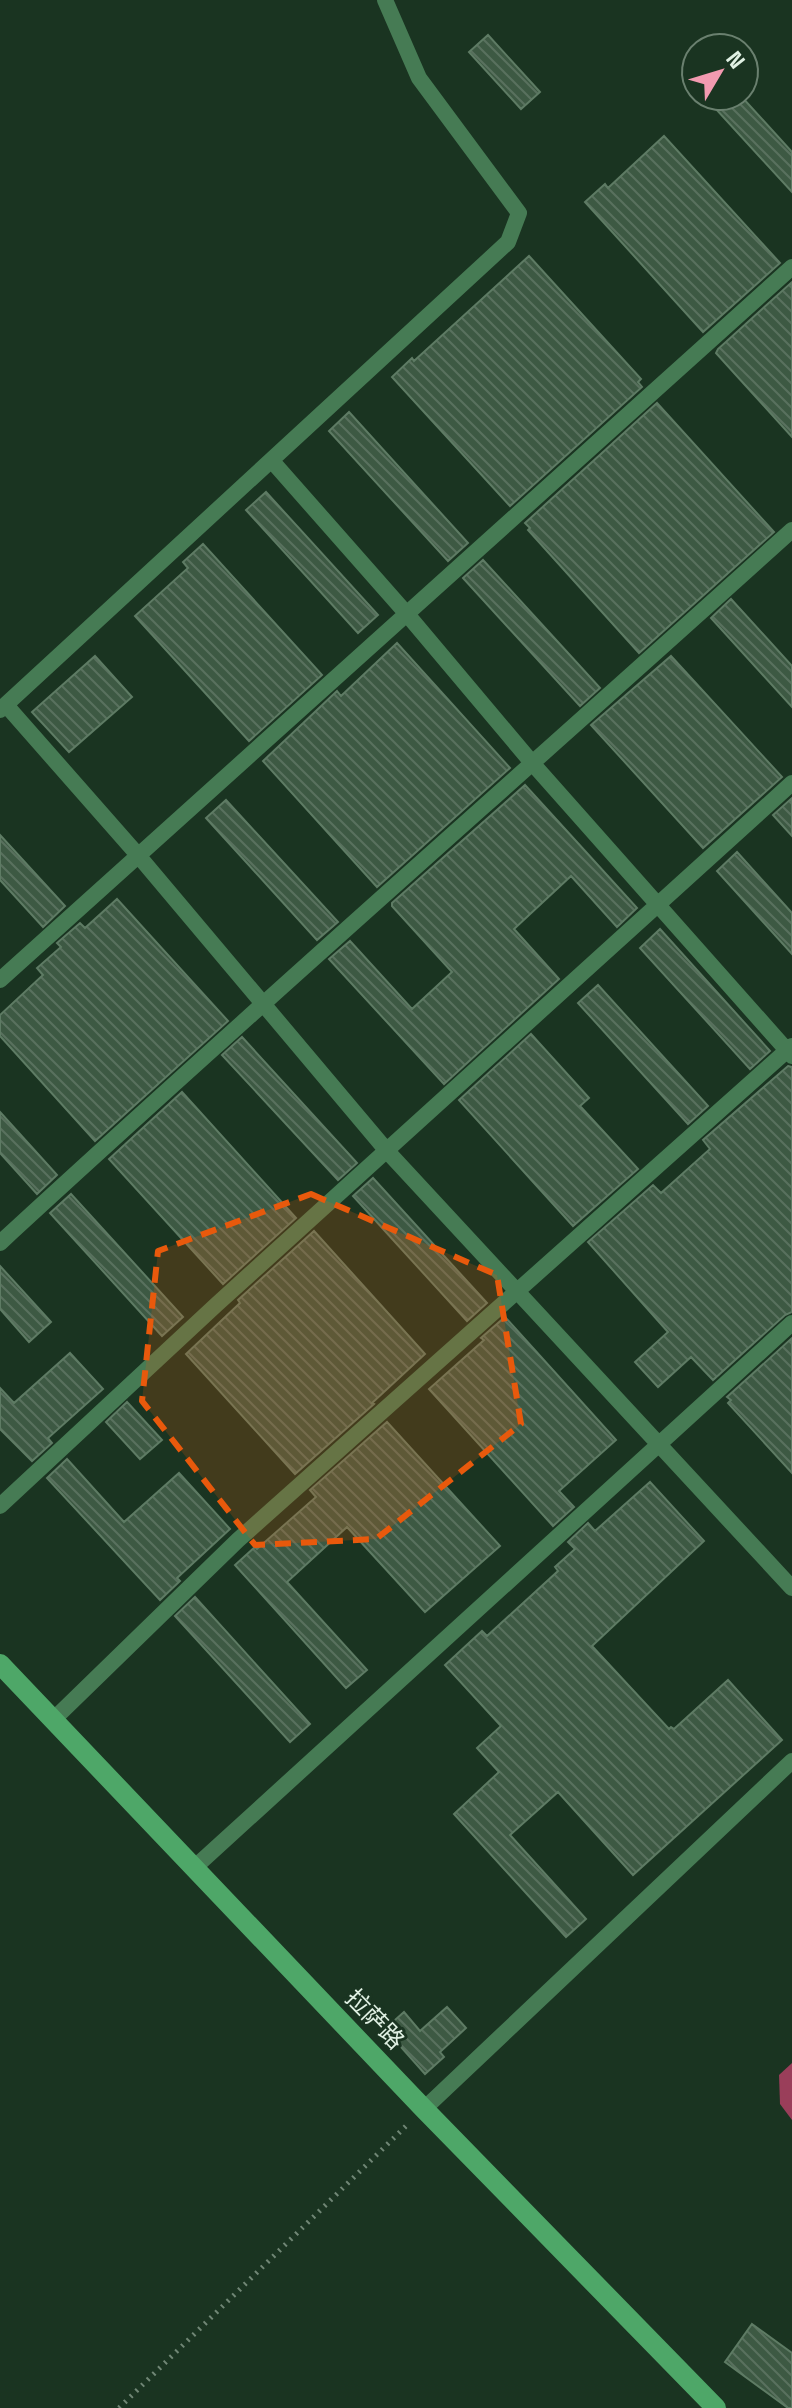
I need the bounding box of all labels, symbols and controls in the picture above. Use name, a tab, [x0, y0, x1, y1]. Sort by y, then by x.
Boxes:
north arrow	[680, 32, 760, 112]
text: N	[720, 45, 751, 74]
street label: 拉萨路	[339, 1982, 411, 2056]

